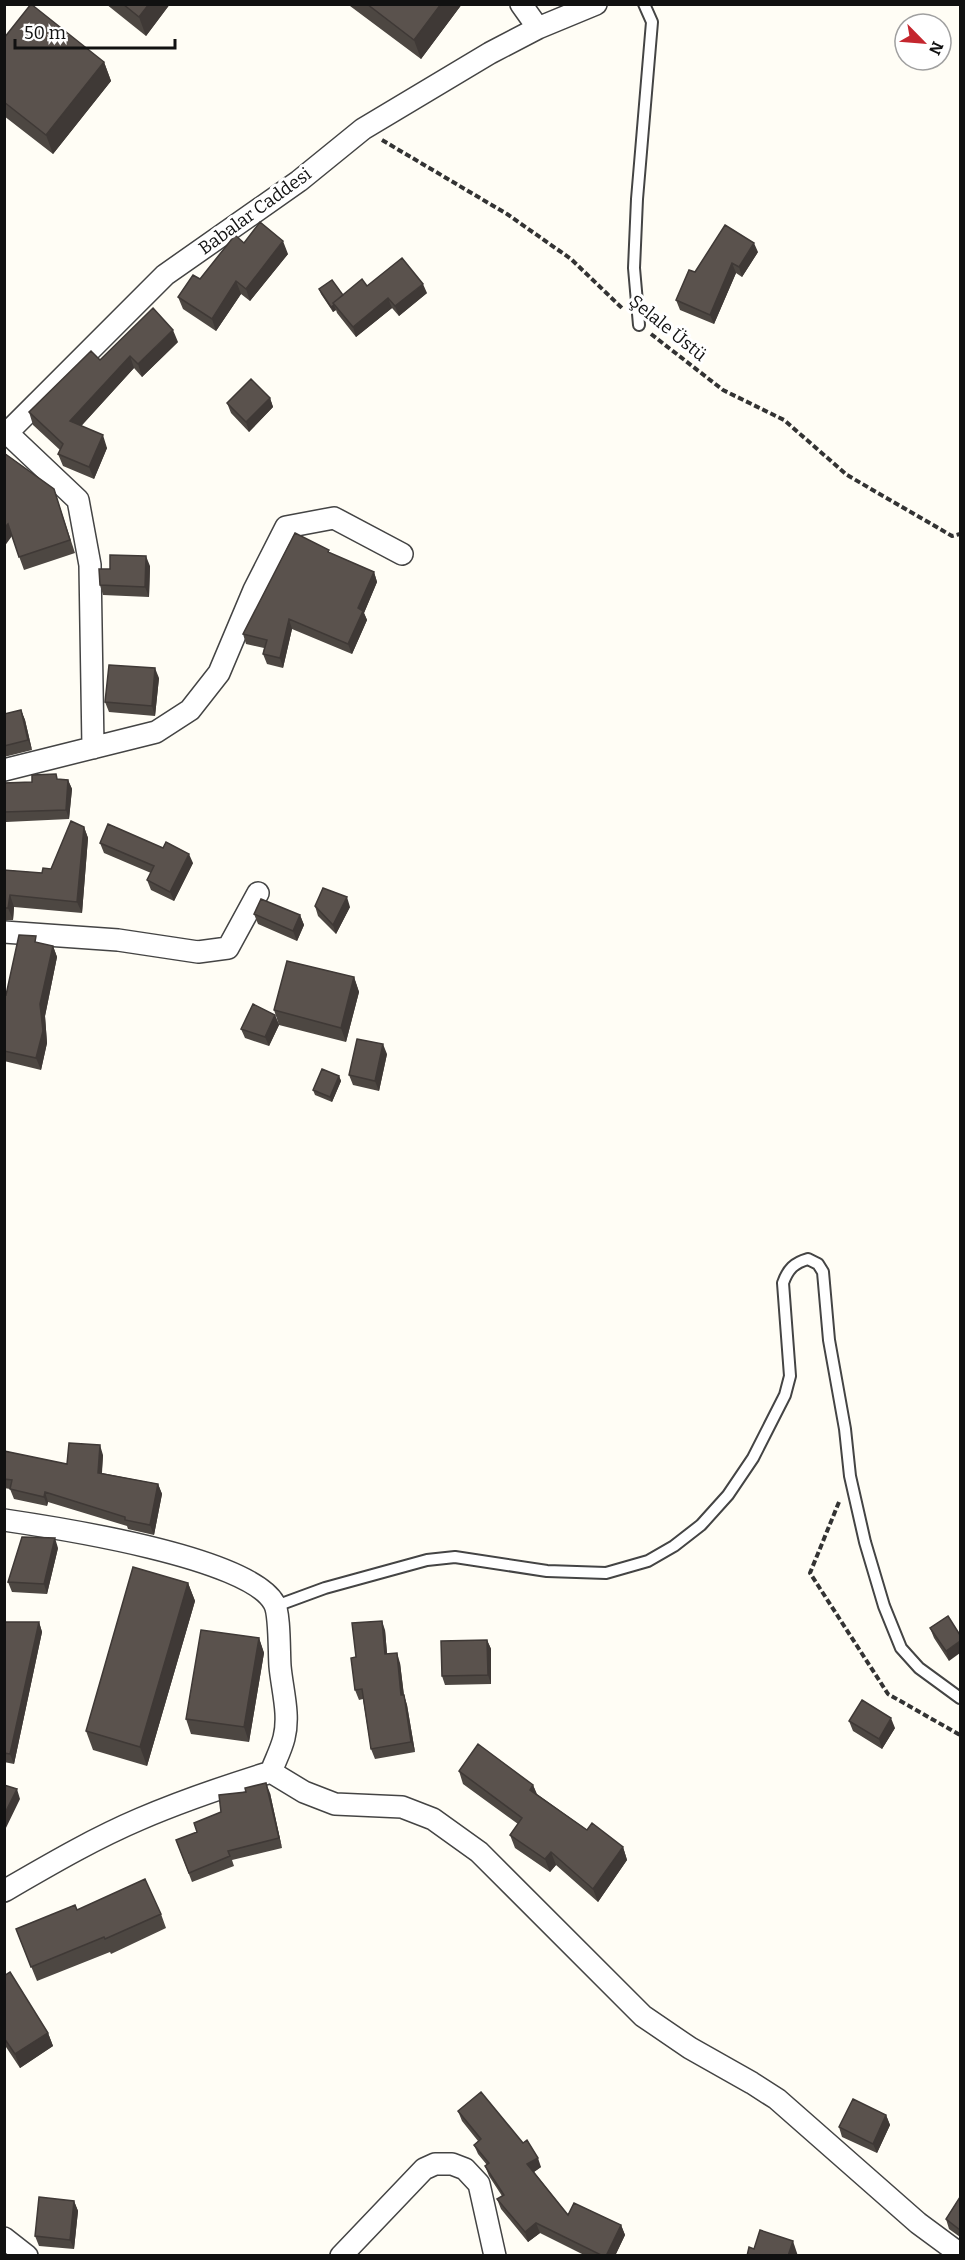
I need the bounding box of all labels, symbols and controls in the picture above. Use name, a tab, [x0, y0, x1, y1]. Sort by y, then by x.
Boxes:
scale bar	[15, 12, 176, 50]
north arrow	[893, 12, 953, 72]
text: 50 m	[24, 22, 66, 44]
text: N	[925, 39, 947, 58]
street label: Babalar Caddesi	[194, 163, 316, 259]
street label: Şelale Üstü	[625, 290, 711, 366]

